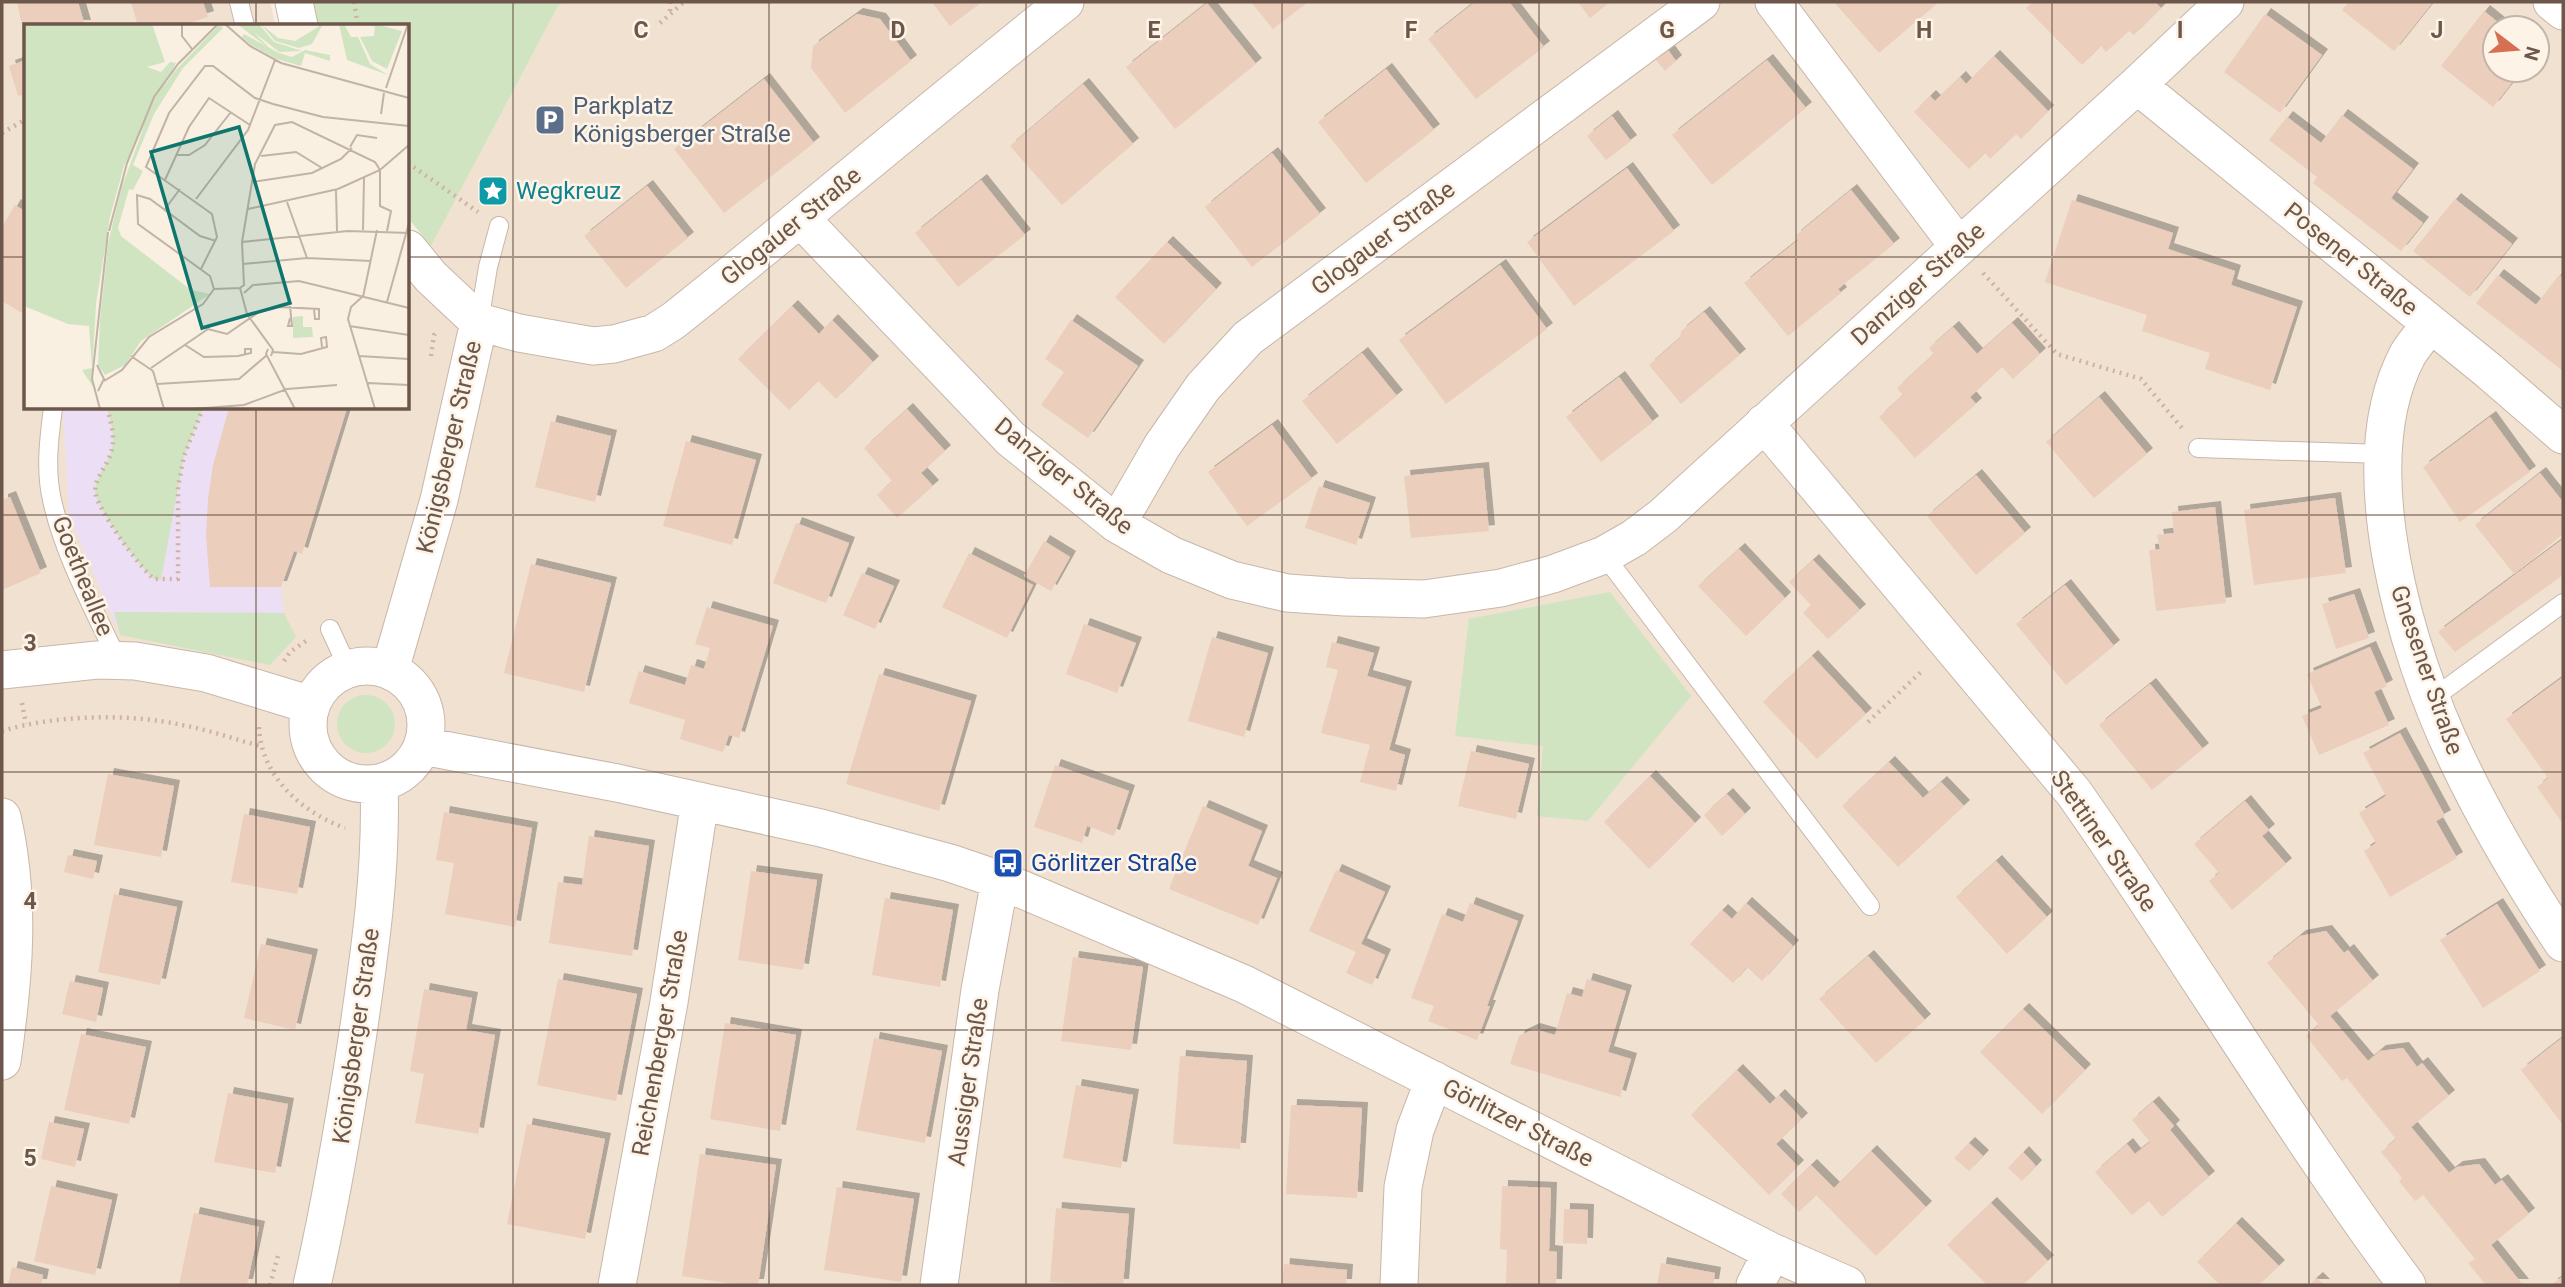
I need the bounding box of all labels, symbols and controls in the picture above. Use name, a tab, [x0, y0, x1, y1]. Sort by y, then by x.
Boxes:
north arrow	[2481, 14, 2551, 84]
text: C	[633, 17, 649, 44]
text: D	[891, 17, 905, 44]
text: E	[1148, 17, 1161, 44]
text: F	[1405, 17, 1418, 44]
text: G	[1659, 17, 1675, 44]
text: H	[1916, 17, 1932, 44]
text: I	[2177, 17, 2183, 44]
text: J	[2431, 17, 2443, 44]
inset map	[24, 24, 410, 410]
text: N	[2519, 44, 2545, 63]
place label: Parkplatz Königsberger Straße	[573, 92, 791, 148]
parking icon: Parkplatz Königsberger Straße	[533, 103, 567, 137]
street label: Glogauer Straße	[715, 161, 867, 291]
place icon: Wegkreuz	[476, 174, 510, 208]
street label: Glogauer Straße	[1306, 175, 1460, 301]
place label: Wegkreuz	[516, 177, 621, 205]
street label: Posener Straße	[2279, 197, 2423, 321]
street label: Danziger Straße	[1845, 217, 1991, 351]
street label: Königsberger Straße	[411, 338, 487, 556]
street label: Danziger Straße	[989, 412, 1139, 540]
street label: Goetheallee	[46, 512, 120, 640]
street label: Gnesener Straße	[2385, 582, 2469, 758]
text: 3	[23, 630, 37, 657]
street label: Stettiner Straße	[2045, 765, 2163, 917]
bus stop icon: Görlitzer Straße	[991, 846, 1025, 880]
place label: Görlitzer Straße	[1031, 849, 1197, 877]
text: 4	[23, 888, 37, 915]
street label: Königsberger Straße	[327, 926, 385, 1146]
street label: Reichenberger Straße	[626, 928, 694, 1158]
street label: Aussiger Straße	[942, 996, 994, 1168]
street label: Görlitzer Straße	[1438, 1073, 1598, 1173]
text: 5	[23, 1145, 37, 1172]

